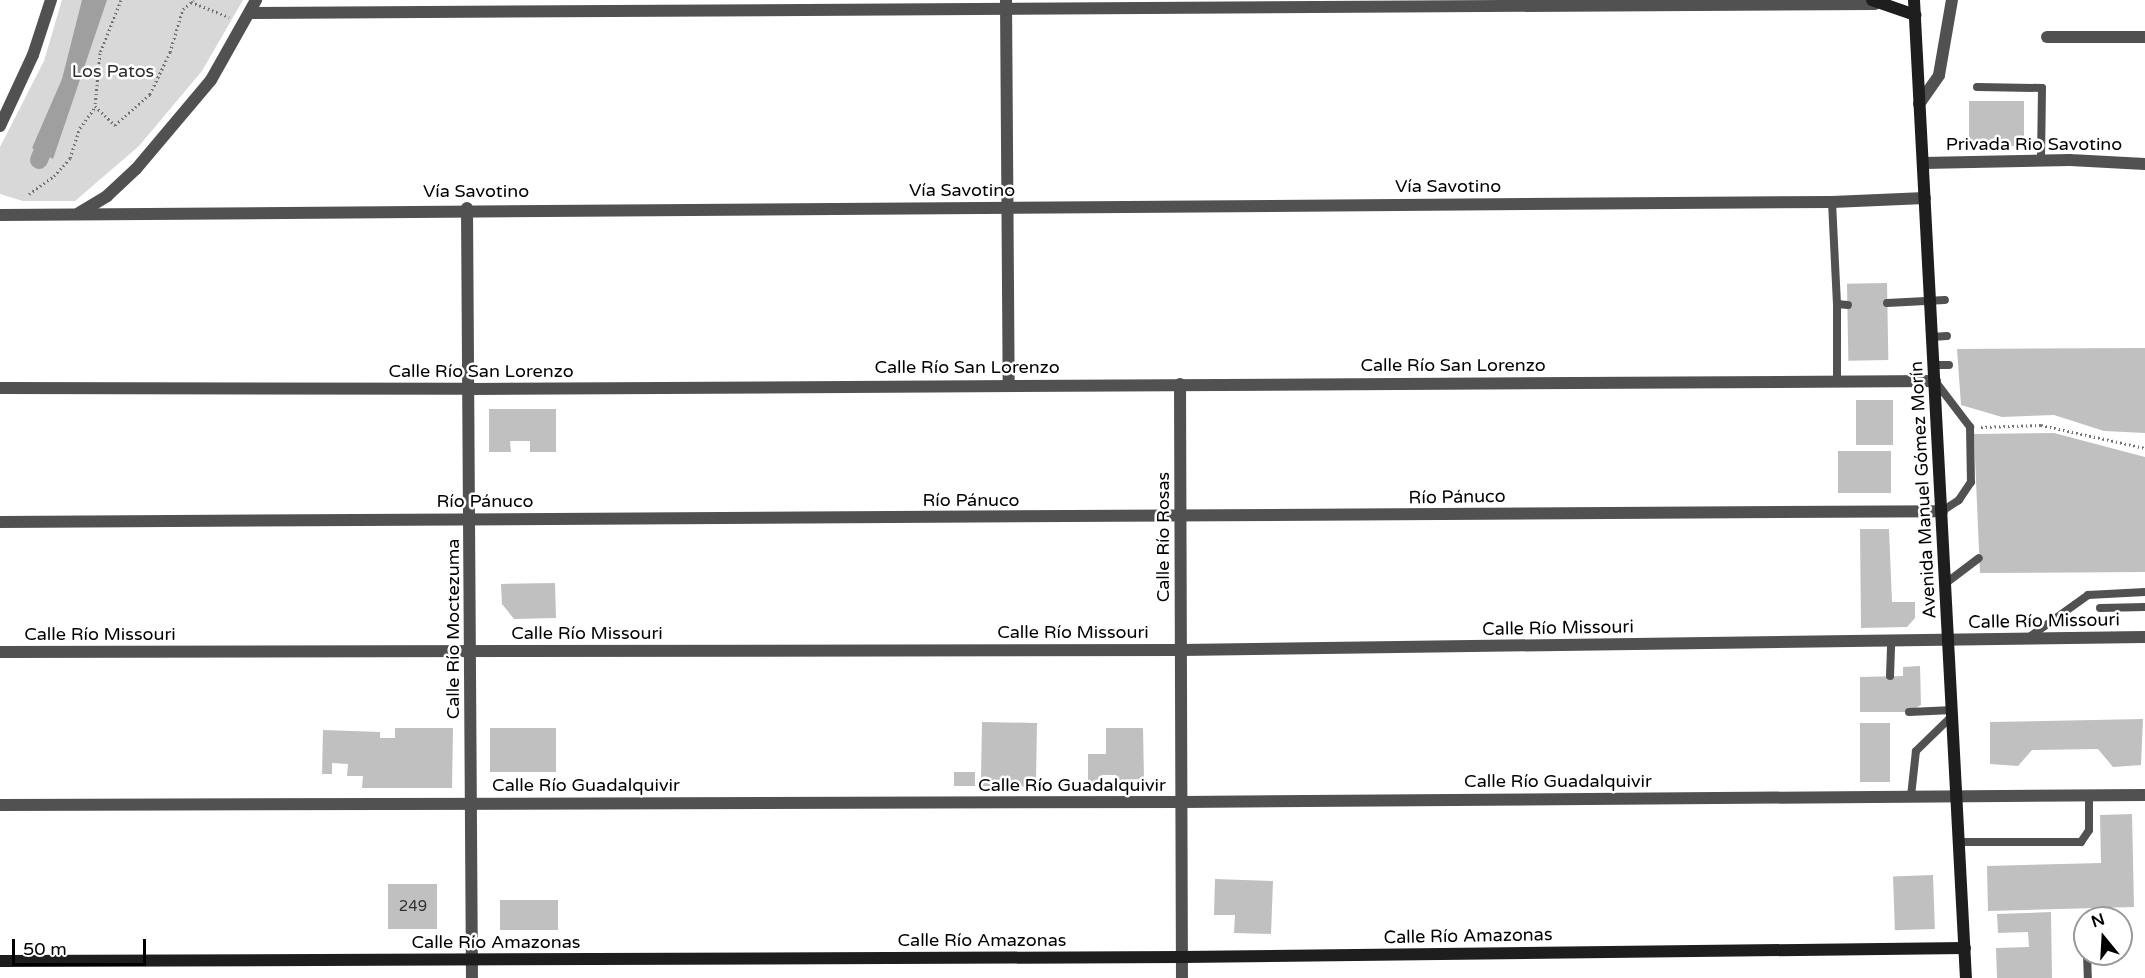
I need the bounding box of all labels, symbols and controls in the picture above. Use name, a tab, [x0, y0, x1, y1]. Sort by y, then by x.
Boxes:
park label: Los Patos	[72, 60, 154, 82]
street label: Privada Rio Savotino	[1946, 133, 2122, 155]
street label: Vía Savotino	[1395, 175, 1501, 197]
street label: Vía Savotino	[909, 179, 1015, 201]
street label: Vía Savotino	[423, 180, 529, 202]
street label: Calle Río San Lorenzo	[1360, 354, 1546, 376]
street label: Calle Río San Lorenzo	[874, 356, 1060, 378]
street label: Calle Río San Lorenzo	[388, 360, 574, 382]
street label: Avenida Manuel Gómez Morín	[1905, 361, 1941, 619]
street label: Calle Río Rosas	[1152, 472, 1174, 602]
street label: Río Pánuco	[1408, 485, 1506, 509]
street label: Río Pánuco	[923, 489, 1019, 511]
street label: Río Pánuco	[437, 490, 533, 512]
street label: Calle Río Moctezuma	[442, 539, 464, 719]
street label: Calle Río Missouri	[1968, 609, 2120, 633]
street label: Calle Río Missouri	[1482, 616, 1634, 640]
street label: Calle Río Missouri	[997, 621, 1149, 643]
street label: Calle Río Missouri	[511, 622, 663, 644]
street label: Calle Río Missouri	[24, 623, 176, 645]
street label: Calle Río Guadalquivir	[1464, 770, 1652, 792]
street label: Calle Río Guadalquivir	[492, 774, 680, 796]
street label: Calle Río Guadalquivir	[978, 774, 1166, 796]
house number: 249	[399, 898, 427, 916]
north arrow	[2073, 906, 2133, 966]
text: N	[2089, 909, 2107, 932]
street label: Calle Río Amazonas	[1383, 924, 1553, 948]
scale bar	[15, 927, 148, 965]
street label: Calle Río Amazonas	[898, 929, 1066, 951]
street label: Calle Río Amazonas	[412, 931, 580, 953]
text: 50 m	[23, 938, 67, 960]

